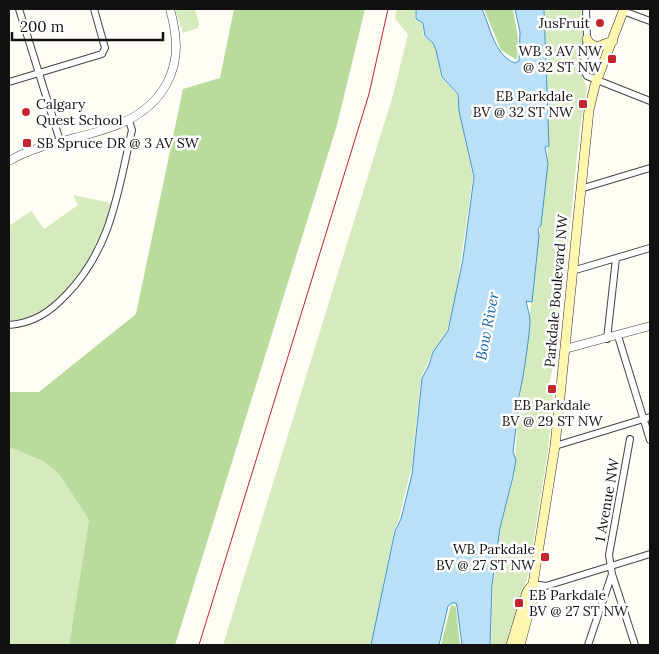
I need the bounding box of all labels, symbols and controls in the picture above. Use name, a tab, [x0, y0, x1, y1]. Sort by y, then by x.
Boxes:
scale bar	[12, 10, 164, 42]
place label: JusFruit	[538, 14, 591, 32]
text: 200 m	[20, 17, 64, 36]
marker: JusFruit	[594, 17, 606, 29]
place label: WB 3 AV NW @ 32 ST NW	[519, 42, 603, 76]
marker: WB 3 AV NW @ 32 ST NW	[606, 53, 618, 65]
place label: EB Parkdale BV @ 32 ST NW	[473, 87, 574, 121]
place label: Calgary Quest School	[36, 95, 123, 129]
marker: EB Parkdale BV @ 32 ST NW	[577, 98, 589, 110]
marker: Calgary Quest School	[20, 106, 32, 118]
place label: SB Spruce DR @ 3 AV SW	[37, 134, 200, 152]
marker: SB Spruce DR @ 3 AV SW	[21, 137, 33, 149]
street label: Parkdale Boulevard NW	[540, 213, 572, 368]
water label: Bow River	[471, 290, 503, 362]
marker: EB Parkdale BV @ 29 ST NW	[546, 383, 558, 395]
place label: EB Parkdale BV @ 29 ST NW	[502, 396, 603, 430]
street label: 1 Avenue NW	[591, 456, 623, 543]
place label: WB Parkdale BV @ 27 ST NW	[436, 540, 536, 574]
marker: WB Parkdale BV @ 27 ST NW	[539, 551, 551, 563]
place label: EB Parkdale BV @ 27 ST NW	[529, 586, 629, 620]
marker: EB Parkdale BV @ 27 ST NW	[513, 597, 525, 609]

